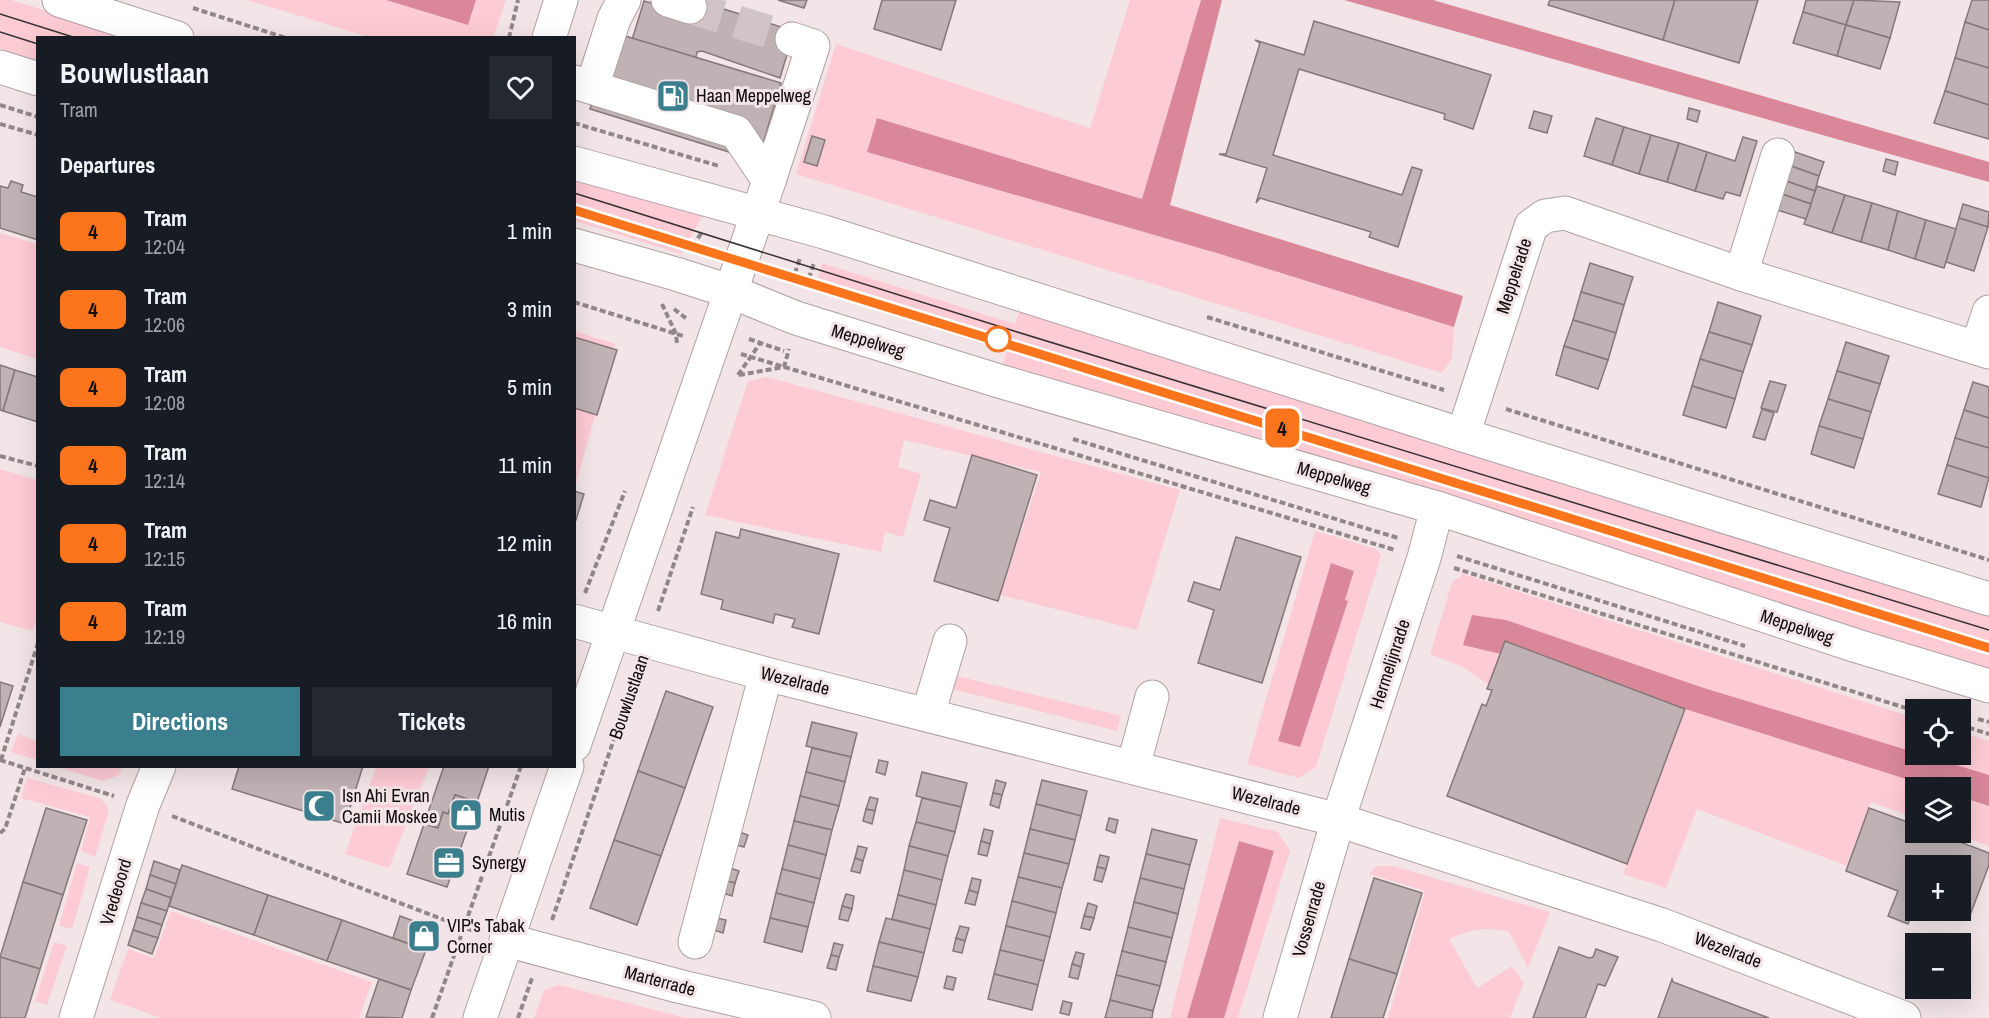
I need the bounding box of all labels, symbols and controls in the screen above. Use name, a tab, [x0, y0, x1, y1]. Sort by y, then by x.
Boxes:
text: Bouwlustlaan	[60, 54, 209, 92]
button: heart	[489, 56, 552, 119]
fuel station icon: Haan Meppelweg	[655, 78, 691, 114]
place label: Haan Meppelweg	[696, 83, 812, 108]
text: Tram	[60, 96, 98, 123]
text: Departures	[60, 150, 155, 180]
text: Tram	[144, 203, 187, 233]
text: 1 min	[507, 216, 552, 246]
text: 4	[88, 217, 98, 246]
text: 12:04	[144, 233, 185, 260]
street label: Meppelrade	[1490, 235, 1537, 317]
text: Tram	[144, 281, 187, 311]
text: 3 min	[507, 294, 552, 324]
text: 4	[88, 295, 98, 324]
text: 12:06	[144, 311, 185, 338]
street label: Meppelweg	[828, 318, 909, 364]
unlabelled marker	[985, 326, 1011, 352]
text: Tram	[144, 359, 187, 389]
text: 5 min	[507, 372, 552, 402]
text: 4	[88, 373, 98, 402]
text: 12:08	[144, 389, 185, 416]
line badge: 4	[1262, 408, 1302, 448]
text: 4	[1277, 414, 1287, 443]
text: Tram	[144, 437, 187, 467]
text: 11 min	[498, 450, 552, 480]
text: 4	[88, 451, 98, 480]
street label: Meppelweg	[1294, 455, 1375, 500]
text: 12:14	[144, 467, 185, 494]
text: Tram	[144, 515, 187, 545]
text: 12 min	[497, 528, 552, 558]
text: 4	[88, 529, 98, 558]
text: 12:15	[144, 545, 185, 572]
text: Tram	[144, 593, 187, 623]
street label: Meppelweg	[1757, 603, 1838, 650]
text: 16 min	[497, 606, 552, 636]
text: 4	[88, 607, 98, 636]
street label: Hermelijnrade	[1363, 616, 1416, 712]
text: 12:19	[144, 623, 185, 650]
street label: Bouwlustlaan	[602, 651, 655, 742]
street label: Wezelrade	[758, 660, 832, 701]
button: Directions	[60, 687, 300, 756]
button: Tickets	[312, 687, 552, 756]
map controls	[1905, 699, 1971, 999]
button: locate	[1905, 699, 1971, 765]
button: layers	[1905, 777, 1971, 843]
street label: Wezelrade	[1229, 780, 1303, 821]
place label: Isn Ahi Evran Camii Moskee	[342, 783, 437, 829]
mosque icon: Isn Ahi Evran Camii Moskee	[301, 788, 337, 824]
shop icon: Mutis	[448, 797, 484, 833]
place label: Mutis	[489, 802, 525, 827]
office icon: Synergy	[431, 845, 467, 881]
place label: Synergy	[472, 850, 527, 875]
street label: Vredeoord	[94, 855, 137, 928]
button: +	[1905, 855, 1971, 921]
street label: Vossenrade	[1286, 878, 1331, 960]
place label: VIP's Tabak Corner	[447, 913, 525, 959]
shop icon: VIP's Tabak Corner	[406, 918, 442, 954]
street label: Wezelrade	[1691, 925, 1765, 974]
button: −	[1905, 933, 1971, 999]
street label: Marterrade	[622, 959, 698, 1002]

